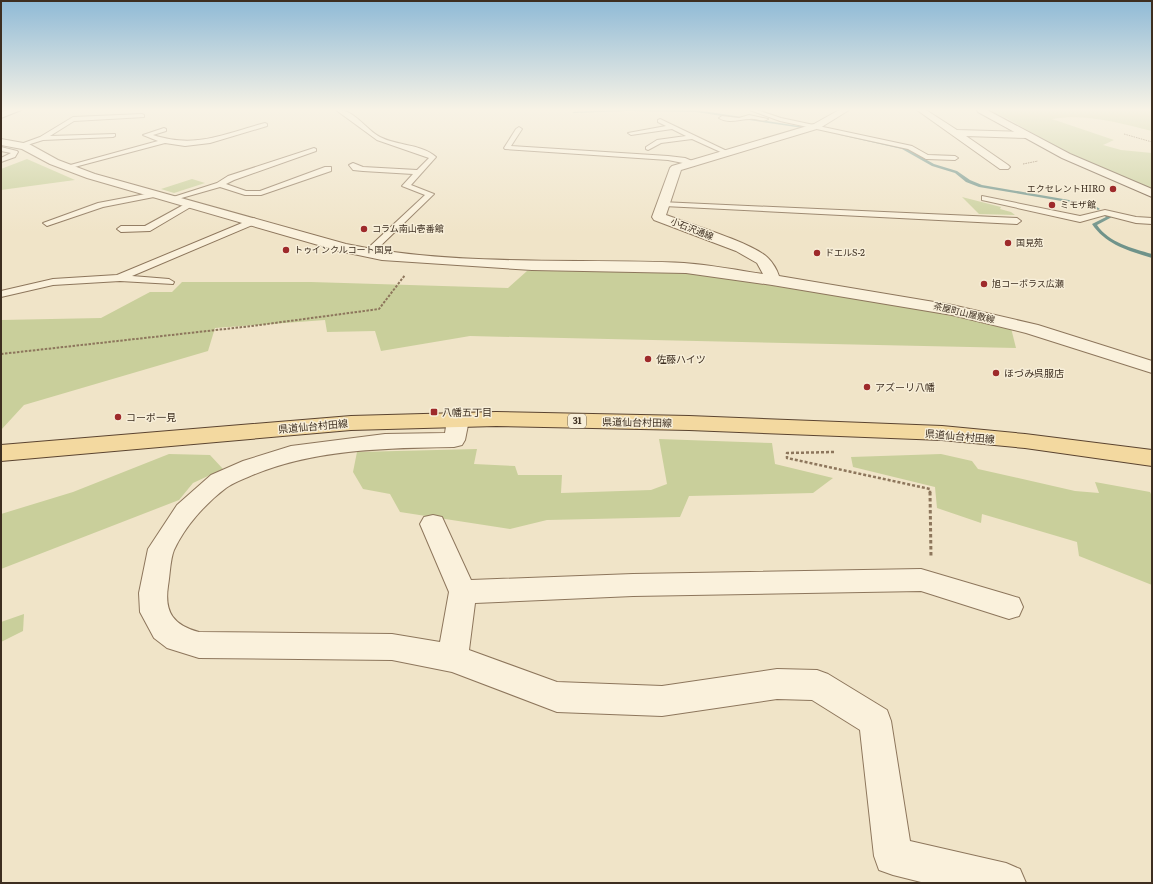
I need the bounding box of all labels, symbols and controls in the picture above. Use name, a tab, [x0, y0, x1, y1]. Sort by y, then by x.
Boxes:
place label: エクセレントHIRO	[1027, 181, 1105, 195]
marker: エクセレントHIRO	[1108, 184, 1118, 194]
place label: ミモザ館	[1060, 197, 1096, 211]
marker: ミモザ館	[1047, 200, 1057, 210]
street label: 小石沢通線	[669, 213, 717, 243]
place label: コラム南山壱番館	[372, 221, 444, 235]
marker: コラム南山壱番館	[359, 224, 369, 234]
place label: 国見苑	[1016, 235, 1043, 249]
marker: 国見苑	[1003, 238, 1013, 248]
place label: トゥインクルコート国見	[294, 242, 393, 256]
marker: トゥインクルコート国見	[281, 245, 291, 255]
place label: ドエルS-2	[825, 245, 865, 259]
marker: ドエルS-2	[812, 248, 822, 258]
place label: 旭コーポラス広瀬	[992, 276, 1064, 290]
marker: 旭コーポラス広瀬	[979, 279, 989, 289]
street label: 茶屋町山屋敷線	[932, 298, 997, 326]
place label: 佐藤ハイツ	[656, 351, 706, 366]
marker: 佐藤ハイツ	[643, 354, 653, 364]
place label: ほづみ呉服店	[1004, 365, 1064, 380]
marker: ほづみ呉服店	[991, 368, 1001, 378]
place label: アズーリ八幡	[875, 379, 935, 394]
marker: アズーリ八幡	[862, 382, 872, 392]
place label: 八幡五丁目	[442, 404, 492, 419]
marker: 八幡五丁目	[429, 407, 439, 417]
place label: コーポ一見	[126, 409, 176, 424]
marker: コーポ一見	[113, 412, 123, 422]
street label: 県道仙台村田線	[602, 413, 672, 430]
road number: 31	[568, 414, 586, 428]
street label: 県道仙台村田線	[277, 415, 348, 436]
street label: 県道仙台村田線	[925, 425, 996, 446]

